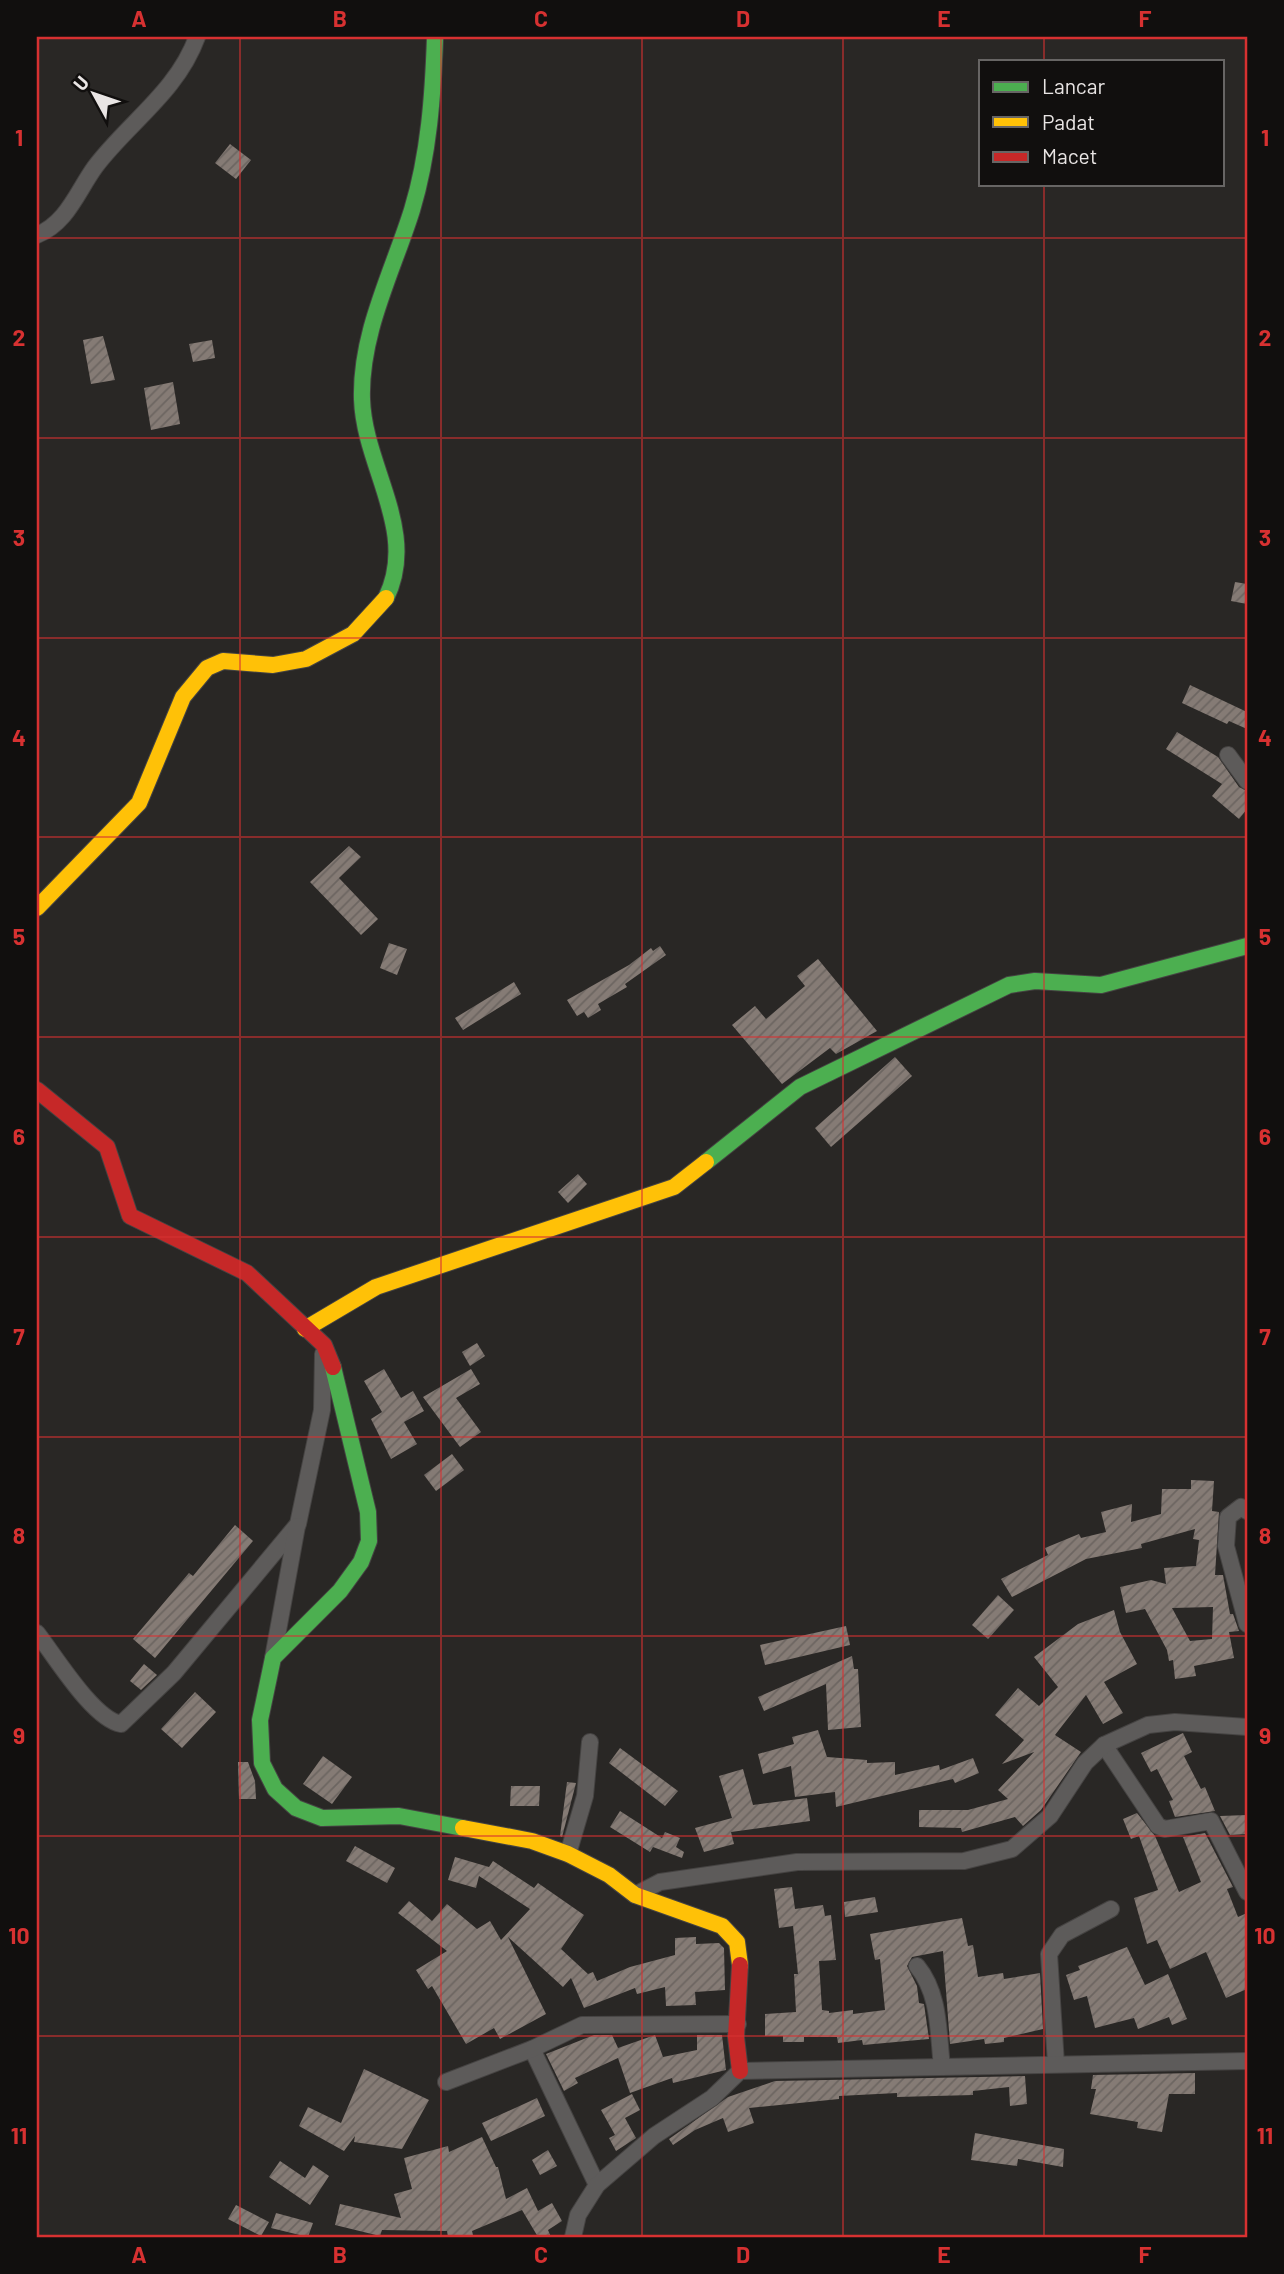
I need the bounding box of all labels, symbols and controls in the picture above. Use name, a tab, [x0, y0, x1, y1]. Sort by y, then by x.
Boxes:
text: A	[131, 4, 147, 32]
text: B	[333, 4, 347, 32]
text: C	[534, 4, 548, 32]
text: D	[736, 4, 750, 32]
text: E	[937, 4, 951, 32]
text: F	[1139, 4, 1152, 32]
north arrow	[60, 60, 130, 130]
legend	[979, 60, 1224, 186]
text: U	[68, 71, 93, 95]
text: Lancar	[1042, 73, 1105, 98]
text: Padat	[1042, 109, 1095, 134]
text: 1	[15, 123, 23, 151]
text: 1	[1261, 123, 1269, 151]
text: Macet	[1042, 143, 1097, 168]
text: 2	[13, 323, 25, 351]
text: 2	[1259, 323, 1271, 351]
text: 3	[13, 523, 25, 551]
text: 3	[1259, 523, 1271, 551]
text: 4	[12, 723, 26, 751]
text: 4	[1258, 723, 1272, 751]
text: 5	[13, 922, 25, 950]
text: 5	[1259, 922, 1271, 950]
text: 6	[13, 1122, 25, 1150]
text: 6	[1259, 1122, 1271, 1150]
text: 7	[13, 1322, 25, 1350]
text: 7	[1259, 1322, 1271, 1350]
text: 8	[13, 1521, 25, 1549]
text: 8	[1259, 1521, 1271, 1549]
text: 9	[13, 1721, 25, 1749]
text: 9	[1259, 1721, 1271, 1749]
text: 10	[8, 1921, 30, 1949]
text: 10	[1254, 1921, 1276, 1949]
text: 11	[11, 2121, 27, 2149]
text: 11	[1257, 2121, 1273, 2149]
text: A	[131, 2240, 147, 2268]
text: B	[333, 2240, 347, 2268]
text: C	[534, 2240, 548, 2268]
text: D	[736, 2240, 750, 2268]
text: E	[937, 2240, 951, 2268]
text: F	[1139, 2240, 1152, 2268]

